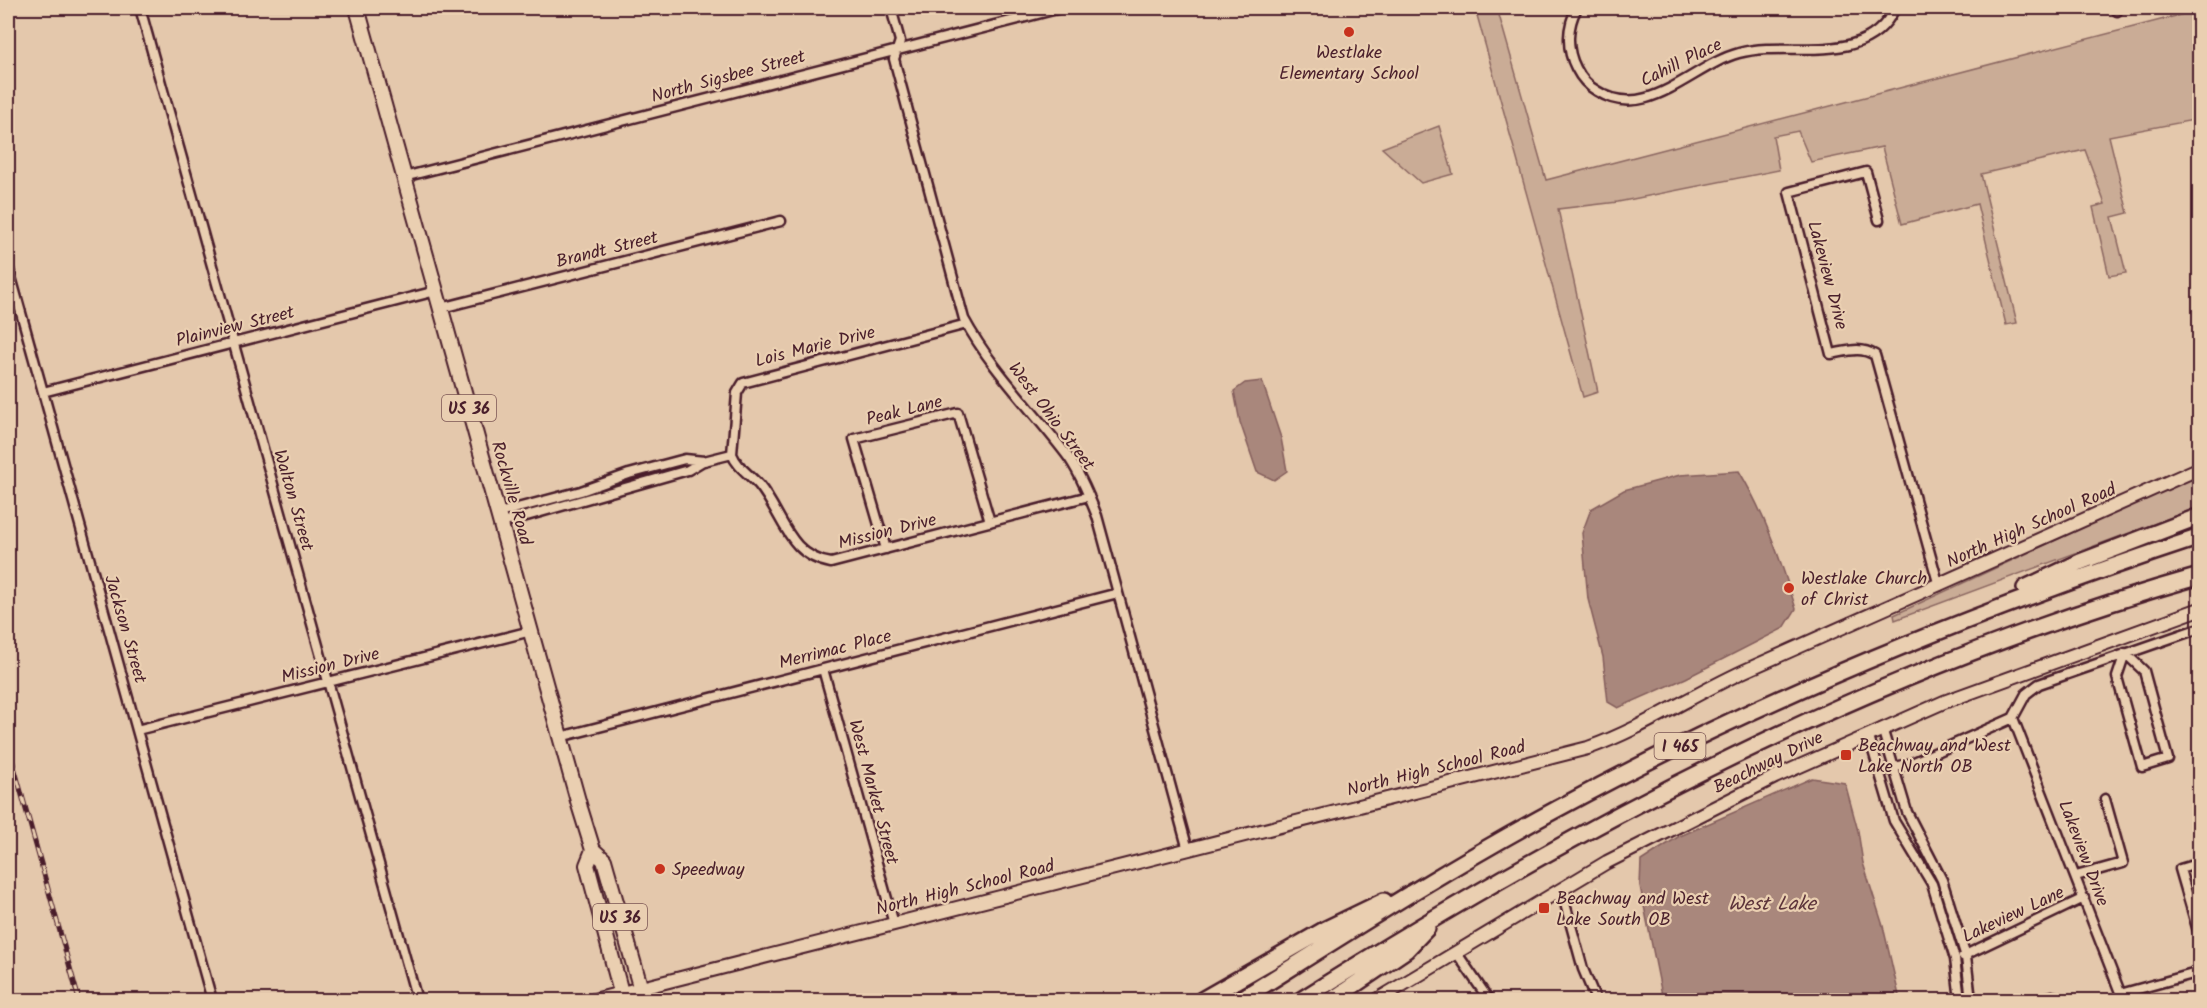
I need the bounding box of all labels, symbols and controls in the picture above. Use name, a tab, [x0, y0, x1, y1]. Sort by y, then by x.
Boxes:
marker: Westlake Elementary School	[1342, 25, 1356, 39]
street label: Cahill Place	[1636, 31, 1728, 96]
place label: Westlake Elementary School	[1279, 39, 1420, 89]
street label: North Sigsbee Street	[648, 43, 810, 112]
street label: Lakeview Drive	[1798, 218, 1855, 333]
street label: Brandt Street	[553, 224, 662, 277]
street label: Plainview Street	[173, 298, 299, 356]
street label: Lois Marie Drive	[752, 319, 878, 376]
street label: West Ohio Street	[1000, 356, 1102, 478]
street label: Peak Lane	[863, 388, 946, 435]
road number: US 36	[442, 395, 496, 421]
street label: Rockville Road	[482, 438, 540, 550]
street label: Walton Street	[264, 446, 321, 556]
street label: North High School Road	[1942, 475, 2122, 577]
street label: Mission Drive	[835, 506, 940, 559]
place label: Westlake Church of Christ	[1801, 565, 1927, 615]
street label: Jackson Street	[95, 572, 154, 688]
marker: Westlake Church of Christ	[1782, 581, 1796, 595]
street label: Merrimac Place	[776, 622, 895, 678]
street label: Mission Drive	[278, 640, 383, 693]
street label: West Market Street	[839, 717, 906, 869]
street label: Beachway Drive	[1709, 724, 1829, 803]
place label: Beachway and West Lake North OB	[1858, 732, 2012, 782]
street label: North High School Road	[1344, 733, 1530, 806]
road number: I 465	[1654, 733, 1706, 759]
marker: Beachway and West Lake North OB	[1839, 748, 1853, 762]
street label: Lakeview Drive	[2049, 796, 2116, 911]
street label: North High School Road	[873, 852, 1059, 925]
place label: Speedway	[672, 856, 745, 885]
marker: Speedway	[653, 862, 667, 876]
street label: Lakeview Lane	[1958, 879, 2070, 952]
place label: Beachway and West Lake South OB	[1556, 885, 1710, 935]
water label: West Lake	[1728, 889, 1818, 921]
marker: Beachway and West Lake South OB	[1537, 901, 1551, 915]
road number: US 36	[593, 904, 647, 930]

